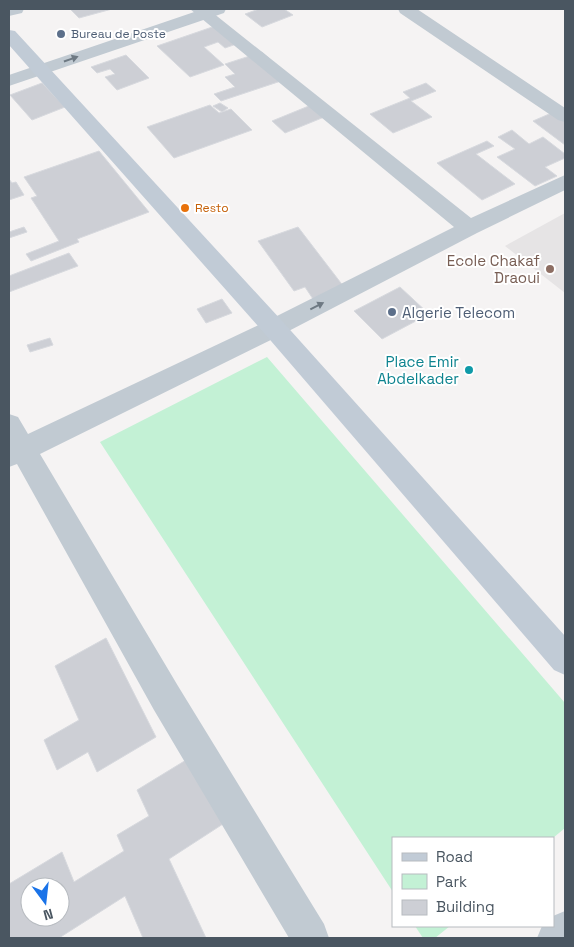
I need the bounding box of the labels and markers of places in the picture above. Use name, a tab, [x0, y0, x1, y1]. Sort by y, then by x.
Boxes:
place label: Bureau de Poste	[71, 26, 166, 42]
marker: Bureau de Poste	[55, 28, 67, 40]
place label: Resto	[195, 200, 229, 216]
marker: Resto	[179, 202, 191, 214]
place label: Ecole Chakaf Draoui	[447, 251, 540, 287]
marker: Ecole Chakaf Draoui	[544, 263, 556, 275]
place label: Algerie Telecom	[402, 303, 515, 322]
marker: Algerie Telecom	[386, 306, 398, 318]
place label: Place Emir Abdelkader	[377, 352, 459, 388]
marker: Place Emir Abdelkader	[463, 364, 475, 376]

